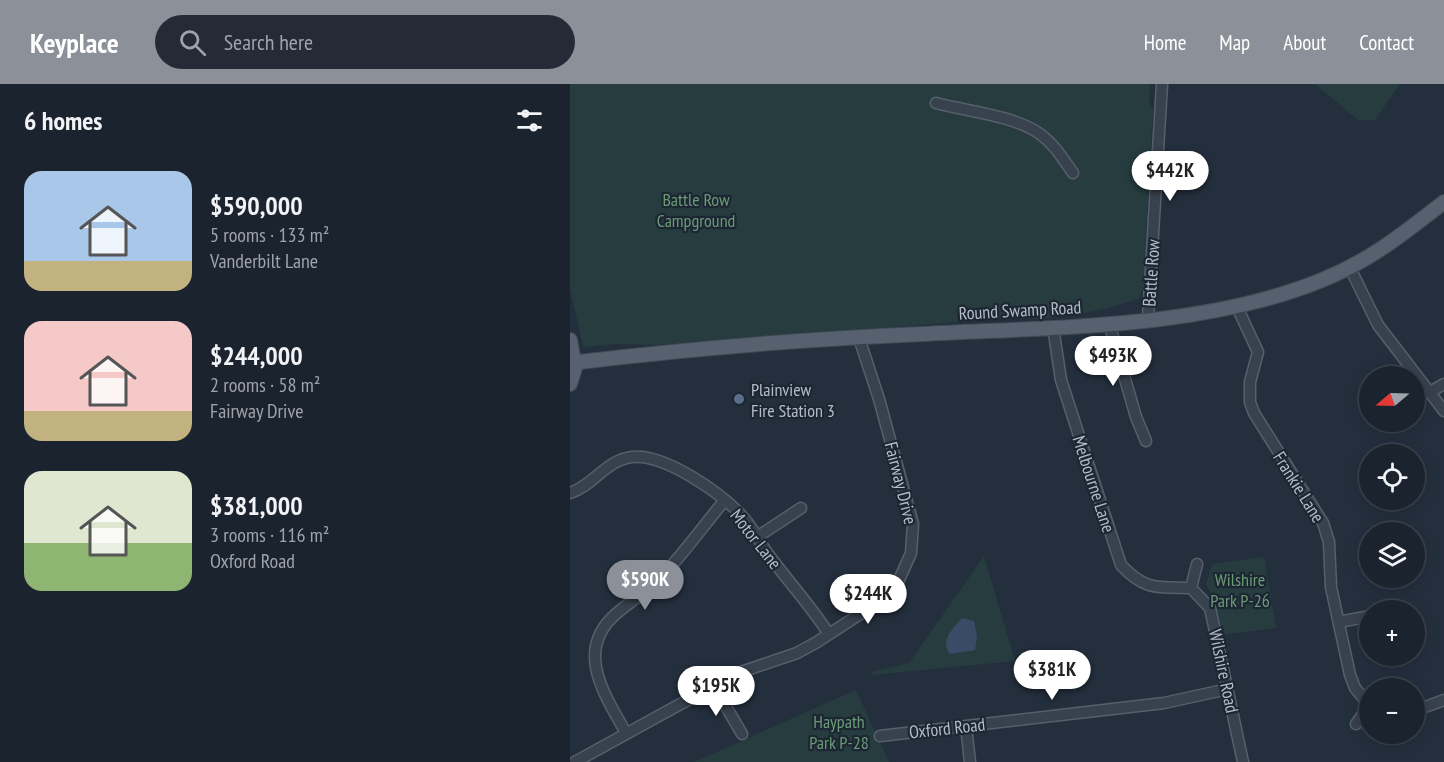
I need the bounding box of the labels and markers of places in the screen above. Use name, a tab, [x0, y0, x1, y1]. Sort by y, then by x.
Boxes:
pin: $442K	[1128, 151, 1212, 202]
pin: $493K	[1071, 336, 1155, 387]
place label: Plainview Fire Station 3	[751, 378, 835, 422]
marker: Plainview Fire Station 3	[732, 392, 746, 406]
pin: $590K	[603, 560, 687, 611]
pin: $244K	[826, 574, 910, 625]
pin: $381K	[1010, 650, 1094, 701]
pin: $195K	[674, 666, 758, 717]

